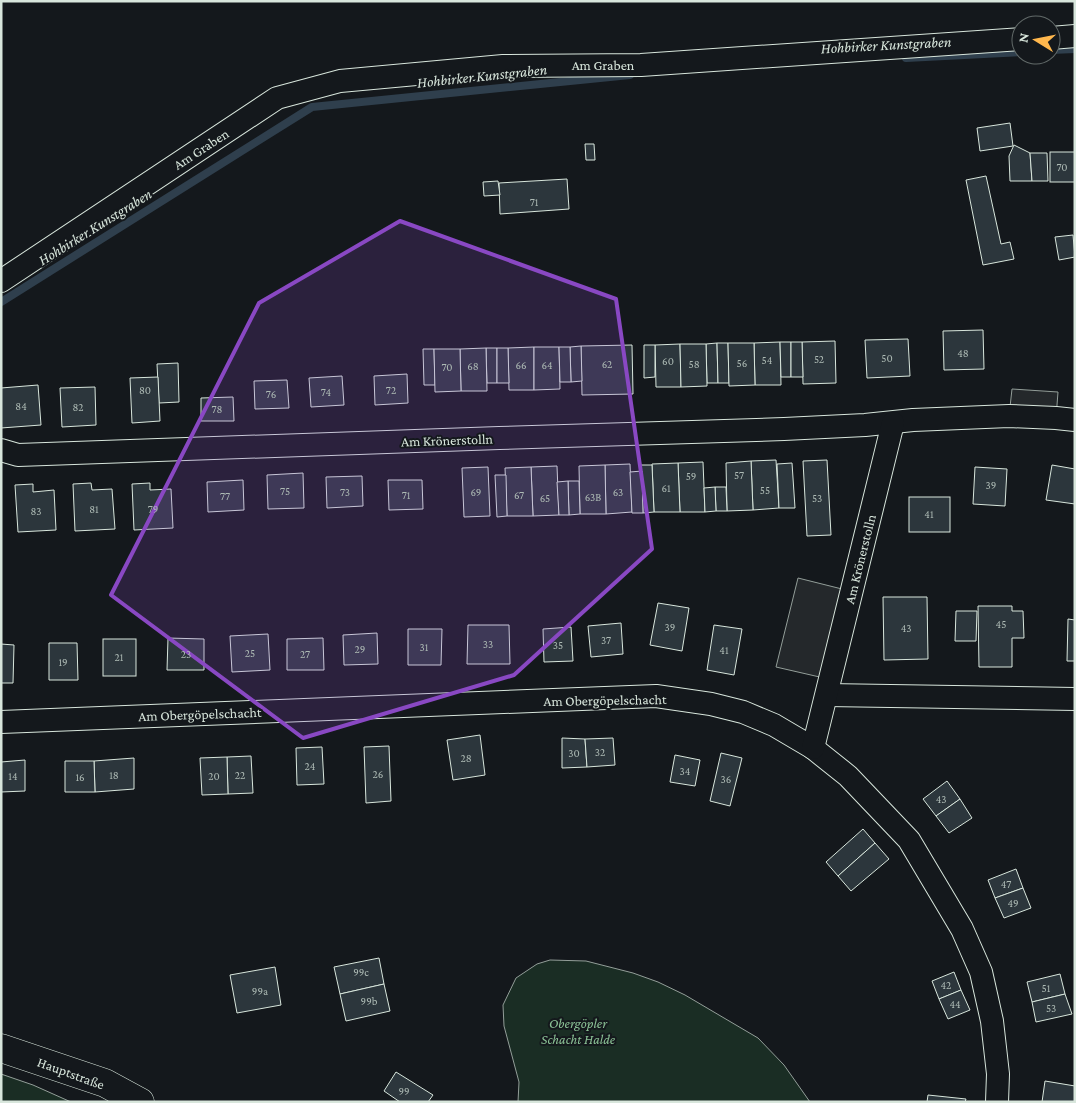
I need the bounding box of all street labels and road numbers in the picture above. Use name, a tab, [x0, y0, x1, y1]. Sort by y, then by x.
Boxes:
street label: Am Graben	[572, 57, 635, 73]
street label: Am Graben	[170, 125, 232, 173]
street label: Am Krönerstolln	[401, 430, 494, 450]
street label: Am Krönerstolln	[841, 512, 879, 606]
street label: Am Obergöpelschacht	[543, 691, 667, 709]
street label: Am Obergöpelschacht	[138, 704, 262, 724]
street label: Hauptstraße	[35, 1053, 107, 1093]

